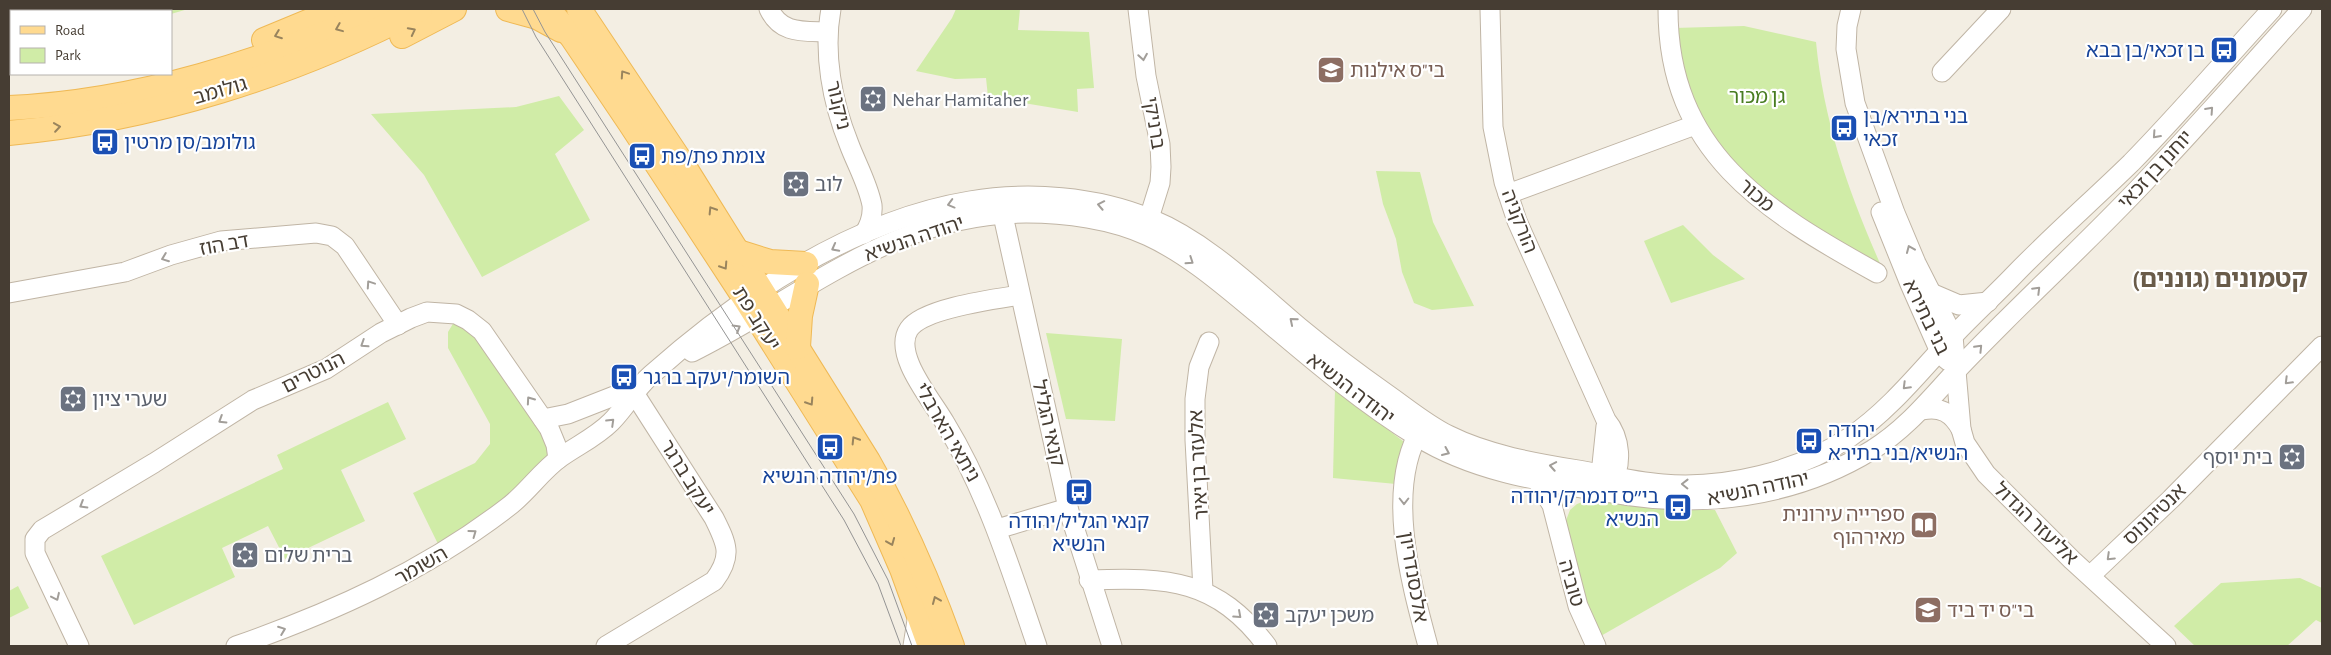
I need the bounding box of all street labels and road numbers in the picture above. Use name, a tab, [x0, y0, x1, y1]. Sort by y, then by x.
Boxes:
street label: גולומב	[191, 74, 250, 108]
street label: ניקנור	[822, 79, 854, 132]
street label: ברניקי	[1140, 95, 1168, 151]
street label: יוחנן בן זכאי	[2115, 127, 2197, 213]
street label: מכור	[1735, 175, 1778, 216]
street label: הורקניה	[1498, 187, 1540, 256]
street label: יהודה הנשיא	[862, 213, 967, 265]
street label: דב הוז	[198, 231, 251, 259]
street label: בני בתירא	[1899, 276, 1953, 358]
street label: יעקב פת	[729, 283, 783, 354]
street label: הנוטרים	[279, 349, 348, 397]
street label: יהודה הנשיא	[1303, 350, 1398, 428]
street label: קנאי הגליל	[1028, 378, 1068, 468]
street label: ניתאי הארבלי	[911, 380, 983, 485]
street label: אלעזר בן יאיר	[1186, 409, 1212, 521]
street label: יעקב ברגר	[656, 436, 718, 519]
street label: יהודה הנשיא	[1705, 468, 1811, 510]
street label: אליעזר הגדול	[1989, 479, 2081, 569]
street label: אנטיגונוס	[2120, 480, 2190, 549]
street label: אלכסנדריון	[1395, 530, 1431, 624]
street label: השומר	[392, 543, 451, 589]
street label: טוביה	[1555, 557, 1587, 609]

